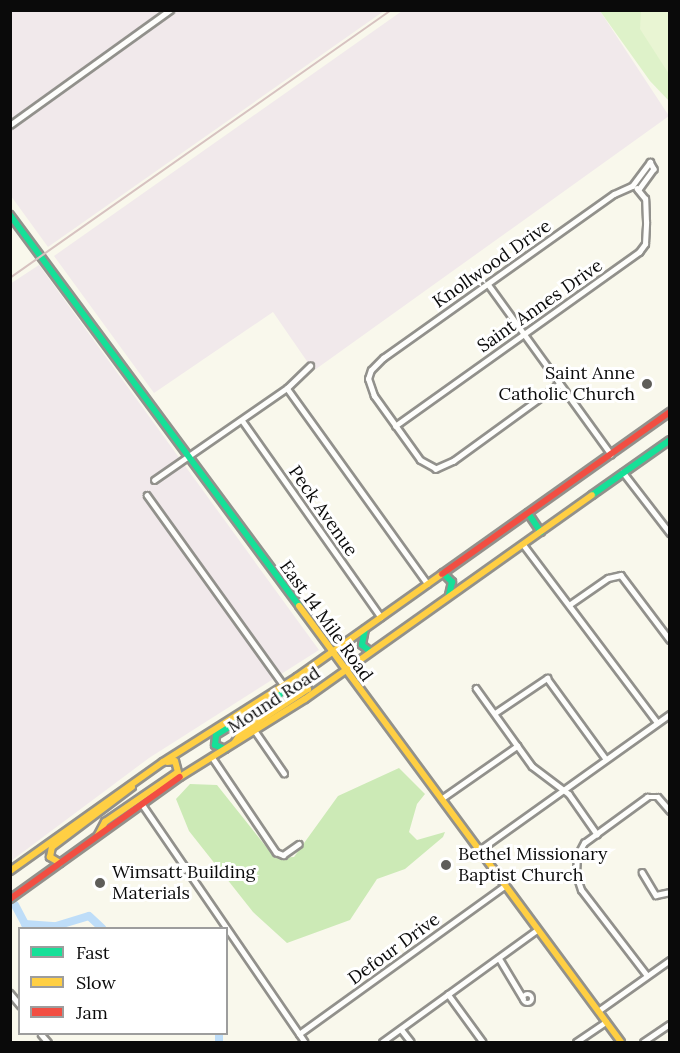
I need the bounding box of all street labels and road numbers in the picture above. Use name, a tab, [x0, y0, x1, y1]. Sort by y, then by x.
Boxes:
street label: Knollwood Drive	[429, 215, 555, 313]
street label: Saint Annes Drive	[473, 255, 607, 357]
street label: Peck Avenue	[284, 462, 362, 560]
street label: East 14 Mile Road	[275, 556, 377, 686]
street label: Mound Road	[224, 662, 324, 738]
street label: Defour Drive	[344, 909, 444, 989]

